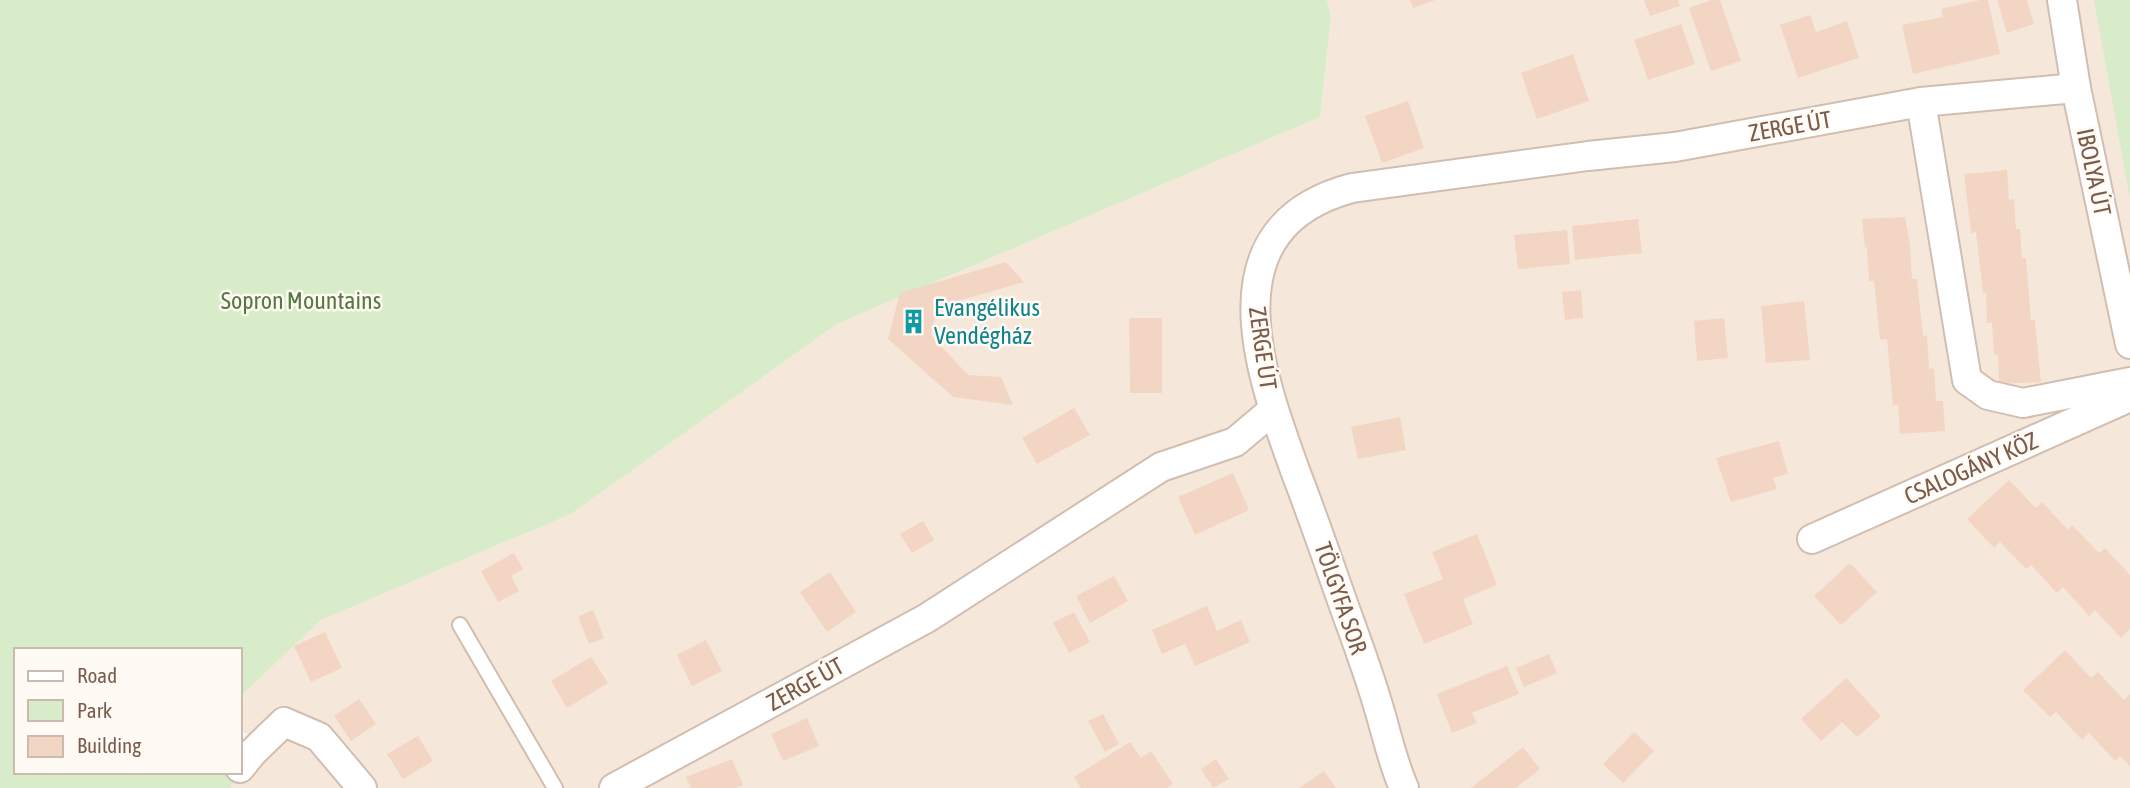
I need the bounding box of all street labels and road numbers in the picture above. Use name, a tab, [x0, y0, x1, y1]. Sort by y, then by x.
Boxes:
street label: ZERGE ÚT	[1746, 105, 1834, 147]
street label: IBOLYA ÚT	[2072, 126, 2116, 218]
street label: ZERGE ÚT	[1244, 305, 1282, 392]
street label: CSALOGÁNY KÖZ	[1900, 426, 2042, 510]
street label: TÖLGYFA SOR	[1309, 538, 1373, 658]
street label: ZERGE ÚT	[762, 652, 849, 716]

